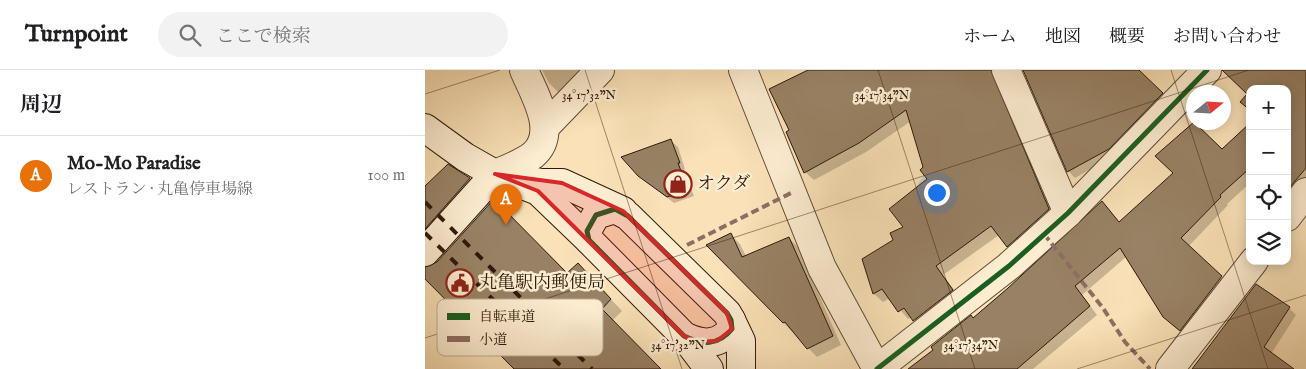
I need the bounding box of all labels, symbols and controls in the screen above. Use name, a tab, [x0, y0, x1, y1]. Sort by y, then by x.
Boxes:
search box	[158, 12, 508, 57]
text: Turnpoint	[25, 19, 128, 50]
icon: search	[176, 21, 204, 49]
text: ここで検索	[216, 25, 311, 49]
text: ホーム	[963, 26, 1017, 49]
text: 地図	[1045, 26, 1081, 49]
text: 概要	[1109, 26, 1145, 49]
text: お問い合わせ	[1173, 26, 1281, 49]
north arrow	[1186, 85, 1231, 130]
map controls	[1246, 85, 1291, 265]
button: +	[1246, 85, 1291, 130]
text: 34°17'32"N	[562, 88, 617, 103]
text: 34°17'34"N	[855, 88, 910, 103]
text: 周辺	[20, 92, 62, 119]
button: −	[1246, 130, 1291, 175]
text: Mo-Mo Paradise	[67, 152, 201, 176]
text: A	[31, 166, 41, 186]
text: 100 m	[368, 166, 405, 186]
shop icon: オクダ	[663, 169, 693, 199]
place label: オクダ	[697, 173, 750, 196]
button: locate	[1246, 175, 1291, 220]
text: レストラン · 丸亀停車場線	[67, 180, 253, 200]
your location	[924, 180, 950, 206]
pin: A	[490, 184, 522, 225]
button: layers	[1246, 220, 1291, 265]
public building icon: 丸亀駅内郵便局	[445, 268, 475, 298]
place label: 丸亀駅内郵便局	[479, 272, 605, 295]
legend	[437, 299, 603, 356]
text: 自転車道	[479, 308, 535, 326]
text: 小道	[479, 331, 507, 349]
text: 34°17'32"N	[651, 338, 706, 353]
text: 34°17'34"N	[944, 338, 999, 353]

